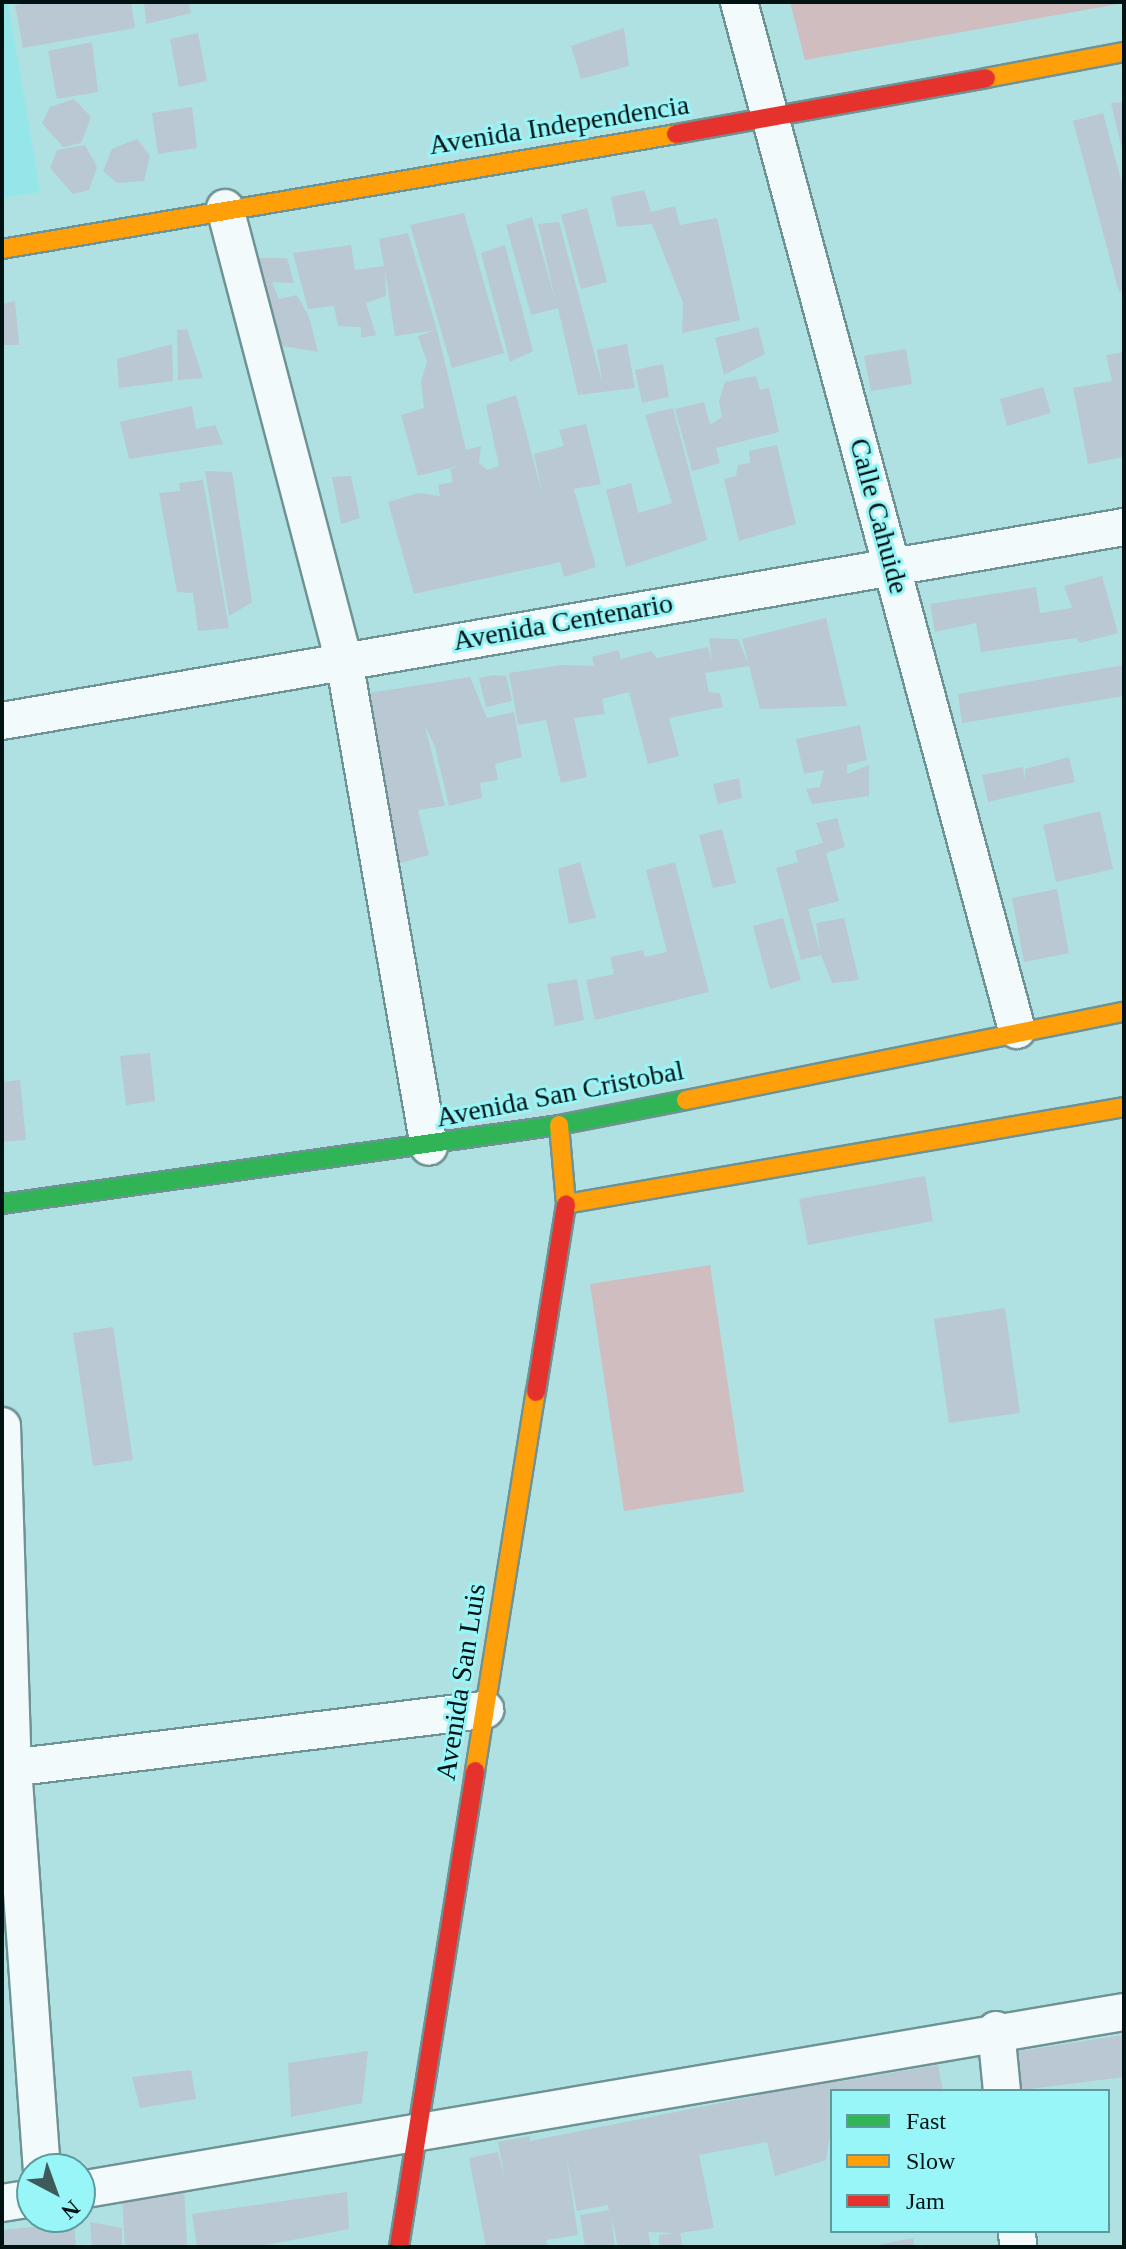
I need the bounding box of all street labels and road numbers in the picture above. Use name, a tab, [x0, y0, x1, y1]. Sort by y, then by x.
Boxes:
street label: Avenida Independencia	[426, 88, 692, 162]
street label: Calle Cahuide	[842, 435, 916, 597]
street label: Avenida Centenario	[450, 586, 676, 658]
street label: Avenida San Cristobal	[433, 1054, 687, 1134]
street label: Avenida San Luis	[429, 1581, 493, 1783]

